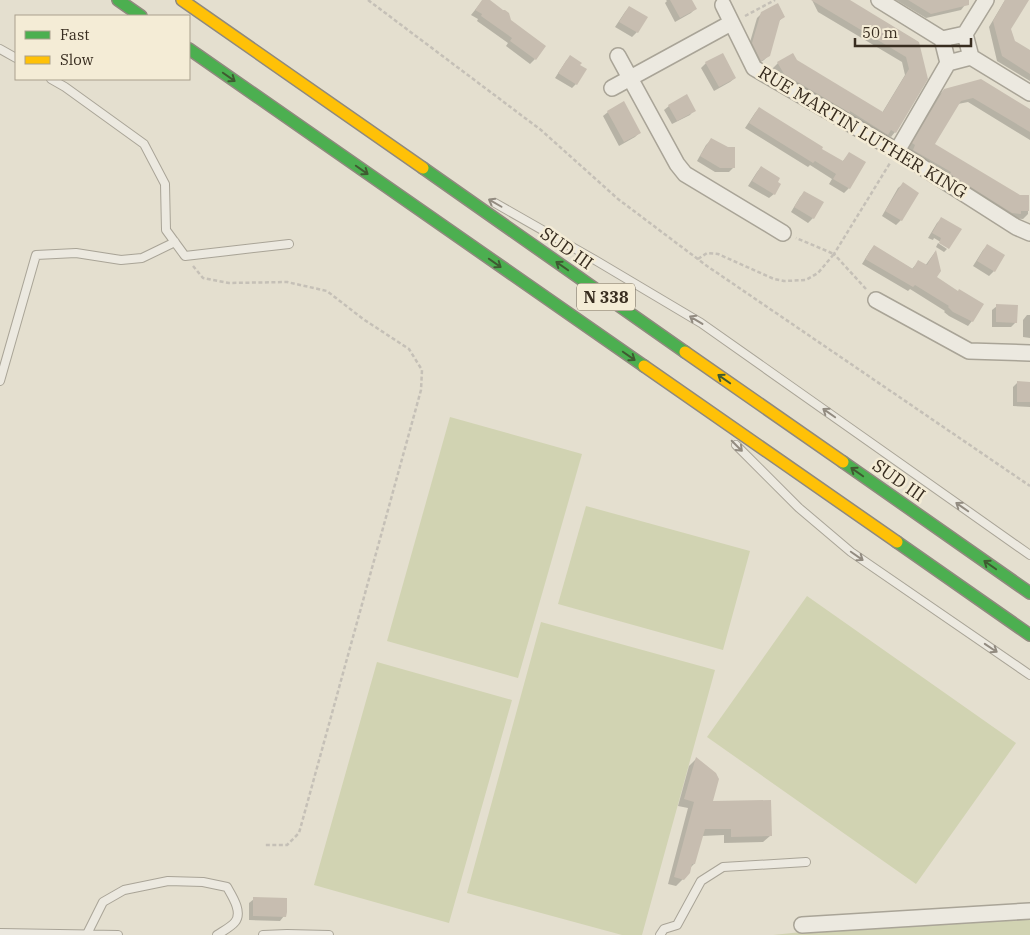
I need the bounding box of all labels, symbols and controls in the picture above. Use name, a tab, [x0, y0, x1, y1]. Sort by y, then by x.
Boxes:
legend	[15, 15, 190, 80]
scale bar	[855, 15, 971, 47]
text: 50 m	[862, 23, 898, 42]
text: Fast	[60, 25, 90, 44]
text: Slow	[60, 50, 94, 69]
street label: RUE MARTIN LUTHER KING	[754, 60, 972, 204]
one-way arrow	[222, 72, 236, 82]
one-way arrow	[355, 165, 369, 175]
one-way arrow	[487, 198, 502, 208]
street label: SUD III	[536, 222, 598, 274]
one-way arrow	[488, 258, 502, 268]
one-way arrow	[555, 261, 569, 271]
road number: N 338	[577, 284, 635, 310]
one-way arrow	[689, 314, 703, 324]
one-way arrow	[622, 351, 636, 361]
one-way arrow	[717, 374, 731, 384]
one-way arrow	[822, 408, 836, 418]
one-way arrow	[731, 440, 744, 452]
street label: SUD III	[868, 454, 930, 506]
one-way arrow	[850, 467, 864, 477]
one-way arrow	[955, 502, 969, 512]
one-way arrow	[850, 551, 864, 561]
one-way arrow	[983, 560, 997, 570]
one-way arrow	[984, 643, 998, 653]

